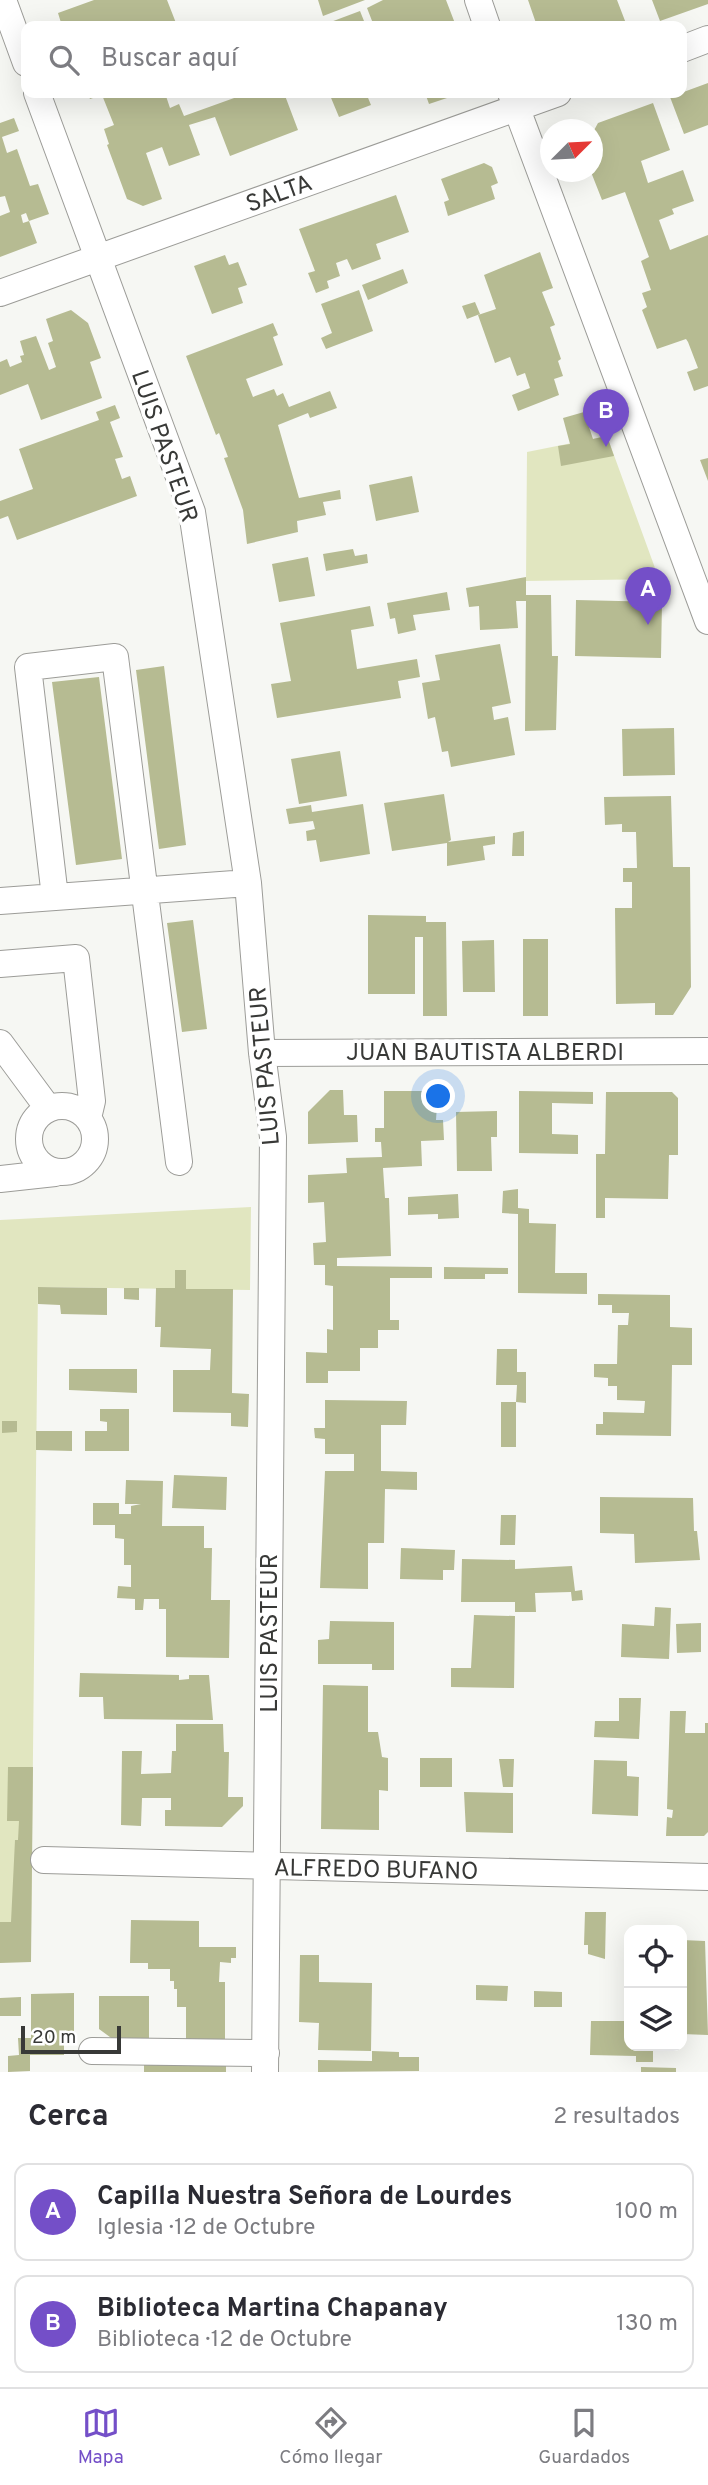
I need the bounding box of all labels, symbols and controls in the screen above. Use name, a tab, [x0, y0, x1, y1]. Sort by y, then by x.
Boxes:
search box	[21, 21, 687, 98]
icon: search	[45, 41, 83, 79]
text: Buscar aquí	[101, 43, 238, 76]
north arrow	[540, 119, 603, 182]
street label: SALTA	[242, 169, 317, 221]
street label: LUIS PASTEUR	[123, 366, 203, 527]
pin: B	[583, 389, 629, 447]
pin: A	[625, 567, 671, 625]
street label: LUIS PASTEUR	[244, 985, 288, 1147]
street label: JUAN BAUTISTA ALBERDI	[346, 1039, 624, 1069]
your location	[421, 1079, 455, 1113]
street label: LUIS PASTEUR	[256, 1553, 286, 1713]
street label: ALFREDO BUFANO	[273, 1854, 479, 1888]
map controls	[624, 1925, 687, 2051]
button: locate	[624, 1925, 687, 1988]
button: layers	[624, 1988, 687, 2051]
scale bar	[21, 2023, 121, 2055]
text: 20 m	[32, 2026, 76, 2050]
text: Cerca	[28, 2099, 108, 2136]
text: 2 resultados	[553, 2103, 680, 2132]
text: Capilla Nuestra Señora de Lourdes	[97, 2181, 512, 2214]
text: A	[45, 2198, 61, 2227]
text: 100 m	[615, 2198, 678, 2227]
text: Iglesia · 12 de Octubre	[97, 2214, 315, 2243]
text: Biblioteca Martina Chapanay	[97, 2293, 448, 2326]
text: B	[45, 2310, 61, 2339]
text: 130 m	[616, 2310, 678, 2339]
text: Biblioteca · 12 de Octubre	[97, 2326, 352, 2355]
tab: Mapa	[78, 2404, 124, 2470]
tab: Cómo llegar	[279, 2404, 383, 2470]
tab: Guardados	[538, 2404, 630, 2470]

